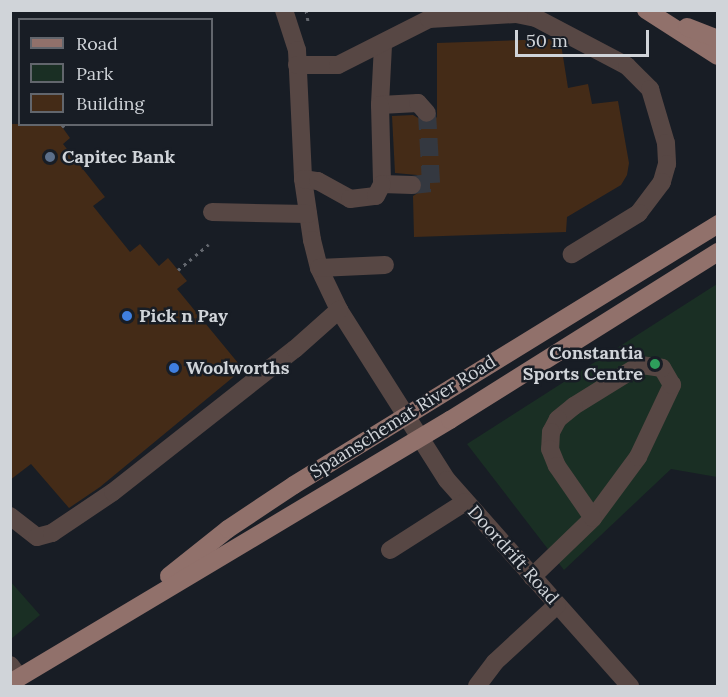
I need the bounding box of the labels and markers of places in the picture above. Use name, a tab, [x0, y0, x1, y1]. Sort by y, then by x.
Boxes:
place label: Capitec Bank	[62, 146, 175, 168]
marker: Capitec Bank	[43, 150, 57, 164]
place label: Pick n Pay	[139, 305, 228, 327]
marker: Pick n Pay	[120, 309, 134, 323]
place label: Constantia Sports Centre	[523, 343, 643, 386]
place label: Woolworths	[186, 357, 289, 379]
marker: Constantia Sports Centre	[648, 357, 662, 371]
marker: Woolworths	[167, 361, 181, 375]

